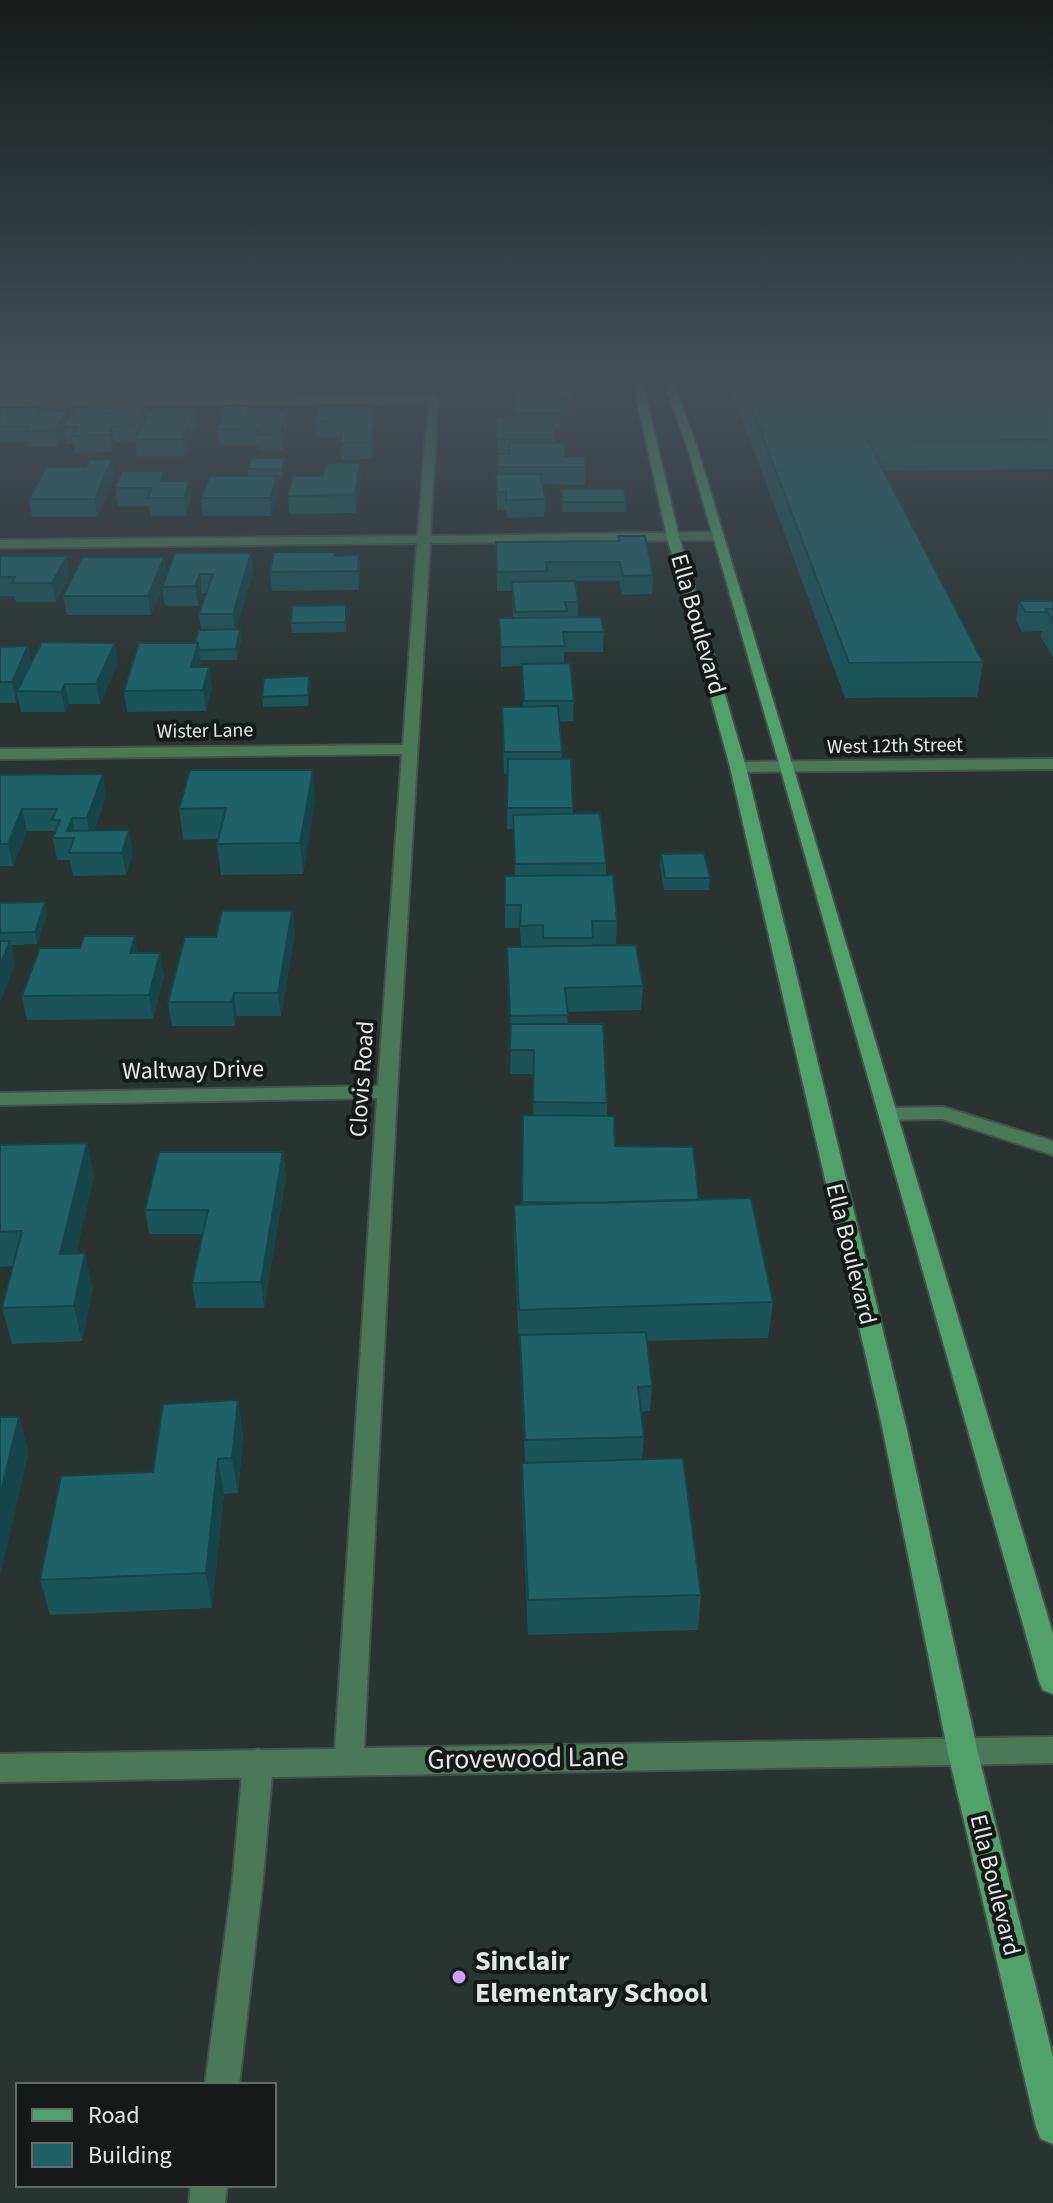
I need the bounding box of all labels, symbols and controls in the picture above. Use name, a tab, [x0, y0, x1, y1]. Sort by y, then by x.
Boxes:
street label: Ella Boulevard	[661, 550, 735, 698]
street label: Wister Lane	[156, 716, 254, 746]
street label: West 12th Street	[827, 731, 963, 761]
street label: Clovis Road	[340, 1020, 384, 1138]
street label: Waltway Drive	[122, 1051, 264, 1089]
street label: Ella Boulevard	[817, 1180, 885, 1328]
street label: Grovewood Lane	[427, 1736, 625, 1780]
street label: Ella Boulevard	[961, 1811, 1029, 1959]
place label: Sinclair Elementary School	[475, 1941, 708, 2013]
marker: Sinclair Elementary School	[450, 1968, 468, 1986]
legend	[16, 2083, 276, 2187]
text: Road	[88, 2098, 140, 2133]
text: Building	[88, 2138, 172, 2173]

